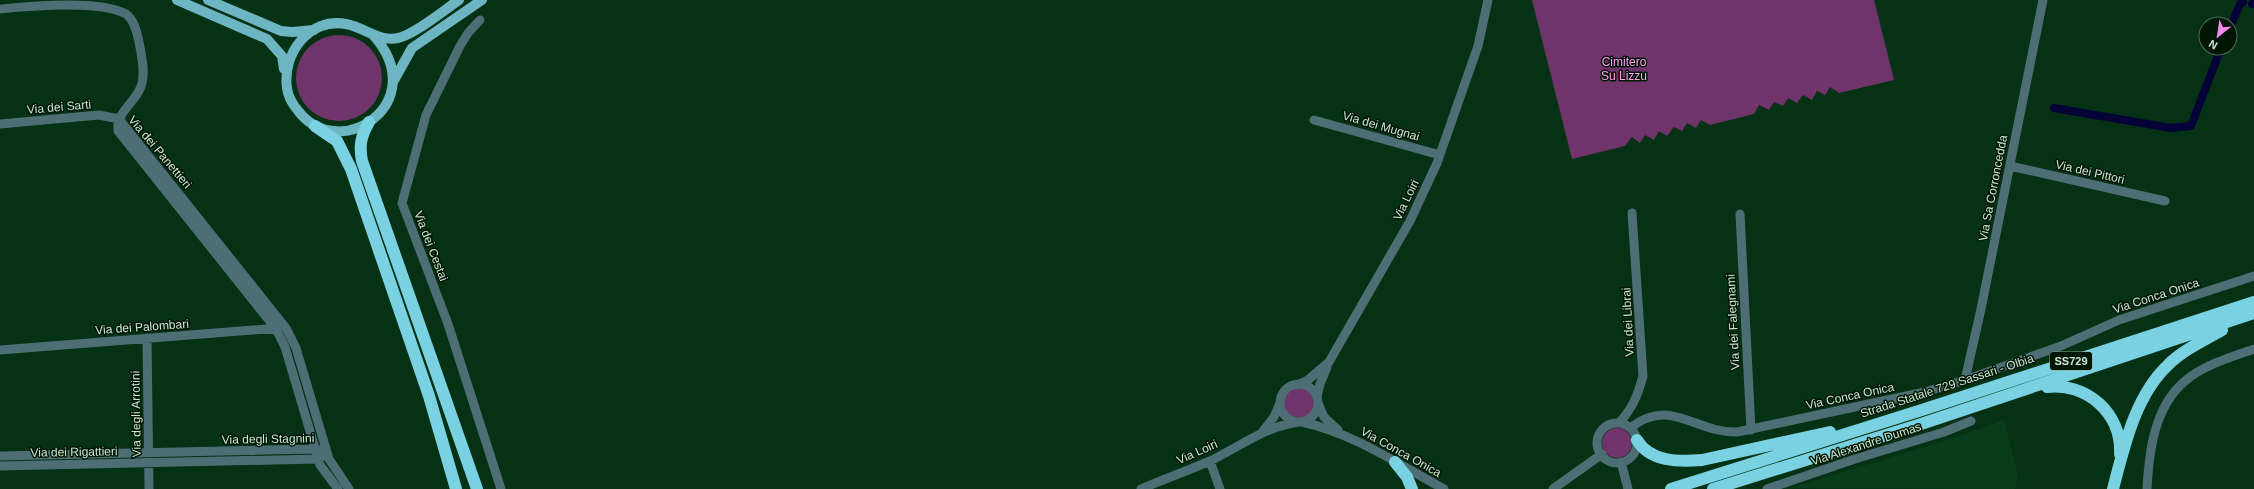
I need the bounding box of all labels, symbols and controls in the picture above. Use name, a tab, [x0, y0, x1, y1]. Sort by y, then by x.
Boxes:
north arrow	[2198, 16, 2238, 56]
text: N	[2207, 37, 2219, 52]
park label: Cimitero Su Lizzu	[1601, 55, 1647, 83]
street label: Via dei Sarti	[26, 97, 92, 117]
street label: Via dei Mugnai	[1341, 108, 1421, 144]
street label: Via dei Panettieri	[126, 113, 194, 191]
street label: Via Sa Corroncedda	[1976, 133, 2010, 242]
street label: Via dei Pittori	[2054, 157, 2126, 187]
street label: Via Loiri	[1390, 178, 1422, 222]
street label: Via dei Cestai	[411, 209, 451, 283]
street label: Via dei Falegnami	[1724, 274, 1742, 370]
street label: Via Conca Onica	[2111, 275, 2201, 317]
street label: Via dei Librai	[1619, 287, 1637, 357]
street label: Via dei Palombari	[95, 317, 189, 337]
street label: Strada Statale 729 Sassari - Olbia	[1859, 351, 2036, 421]
road number: SS729	[2050, 352, 2092, 370]
street label: Via degli Arrotini	[128, 371, 144, 457]
street label: Via Conca Onica	[1805, 380, 1896, 412]
street label: Via Alexandre Dumas	[1809, 420, 1923, 468]
street label: Via Conca Onica	[1358, 424, 1444, 480]
street label: Via degli Stagnini	[222, 431, 314, 447]
street label: Via Loiri	[1174, 437, 1220, 467]
street label: Via dei Rigattieri	[30, 444, 118, 460]

